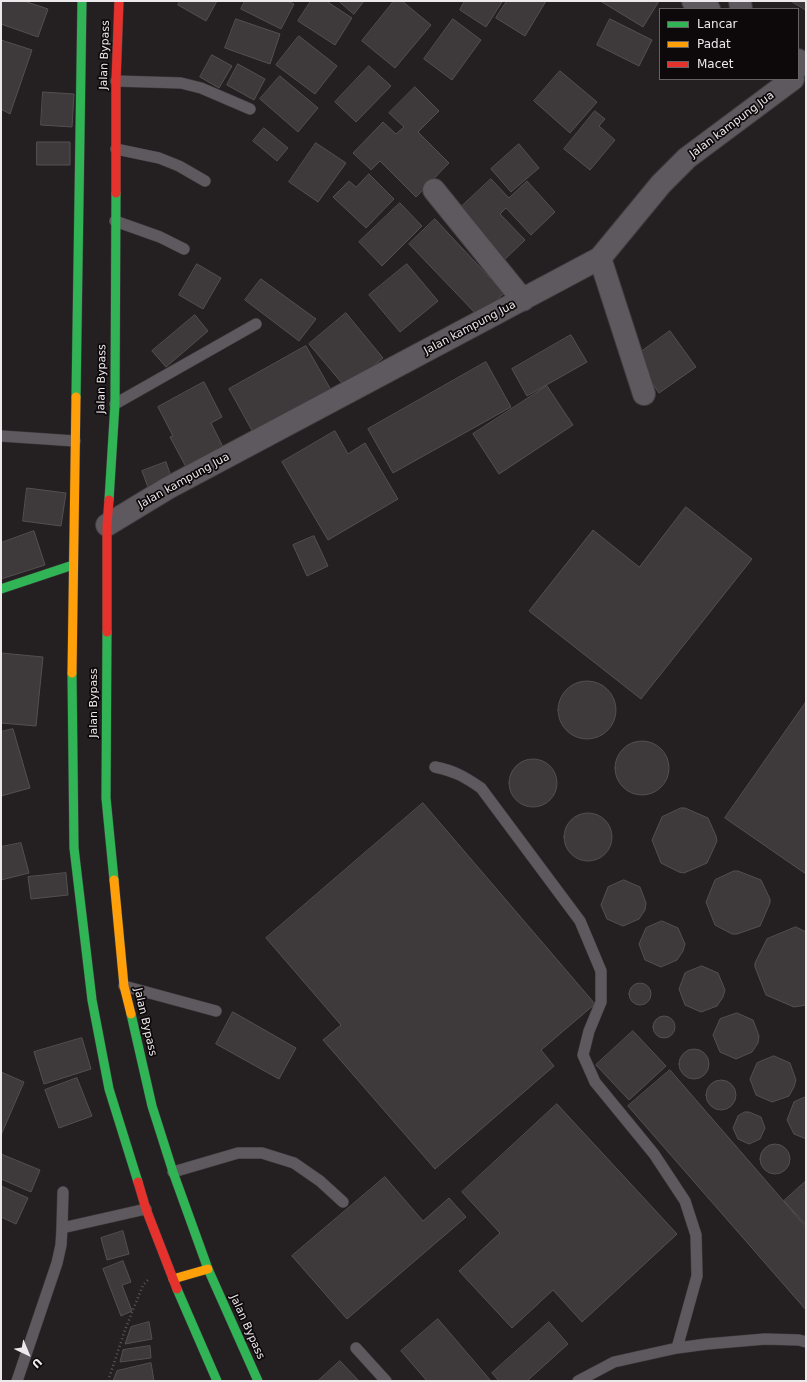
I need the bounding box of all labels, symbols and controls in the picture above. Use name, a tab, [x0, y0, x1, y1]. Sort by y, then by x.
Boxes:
legend	[659, 8, 799, 80]
text: Lancar	[697, 17, 738, 31]
street label: Jalan Bypass	[97, 20, 113, 90]
text: Padat	[697, 37, 731, 51]
text: Macet	[697, 57, 733, 71]
street label: Jalan kampung Jua	[687, 89, 777, 161]
street label: Jalan kampung Jua	[422, 298, 518, 358]
street label: Jalan Bypass	[95, 344, 109, 414]
street label: Jalan kampung Jua	[136, 450, 232, 512]
street label: Jalan Bypass	[87, 668, 101, 738]
street label: Jalan Bypass	[131, 987, 159, 1057]
street label: Jalan Bypass	[227, 1293, 267, 1361]
north arrow	[8, 1334, 48, 1374]
text: U	[29, 1355, 44, 1371]

